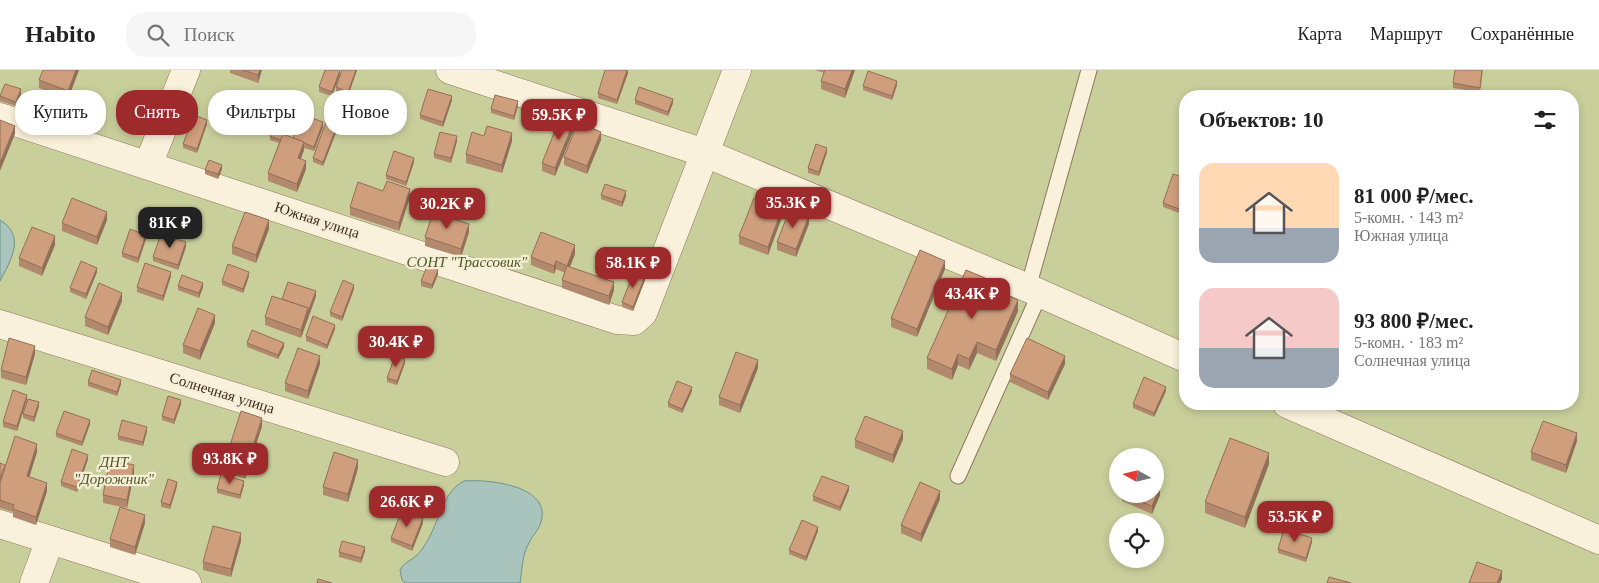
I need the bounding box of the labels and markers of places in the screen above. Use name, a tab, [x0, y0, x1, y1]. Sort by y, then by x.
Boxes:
pin: 59.5K ₽	[513, 98, 605, 141]
pin: 35.3K ₽	[747, 186, 839, 229]
pin: 30.2K ₽	[401, 188, 493, 230]
pin: 81K ₽	[135, 206, 205, 249]
pin: 58.1K ₽	[587, 246, 679, 289]
pin: 43.4K ₽	[926, 278, 1018, 320]
pin: 30.4K ₽	[350, 326, 442, 368]
pin: 93.8K ₽	[184, 442, 276, 485]
pin: 26.6K ₽	[361, 486, 453, 528]
pin: 53.5K ₽	[1249, 500, 1341, 543]

